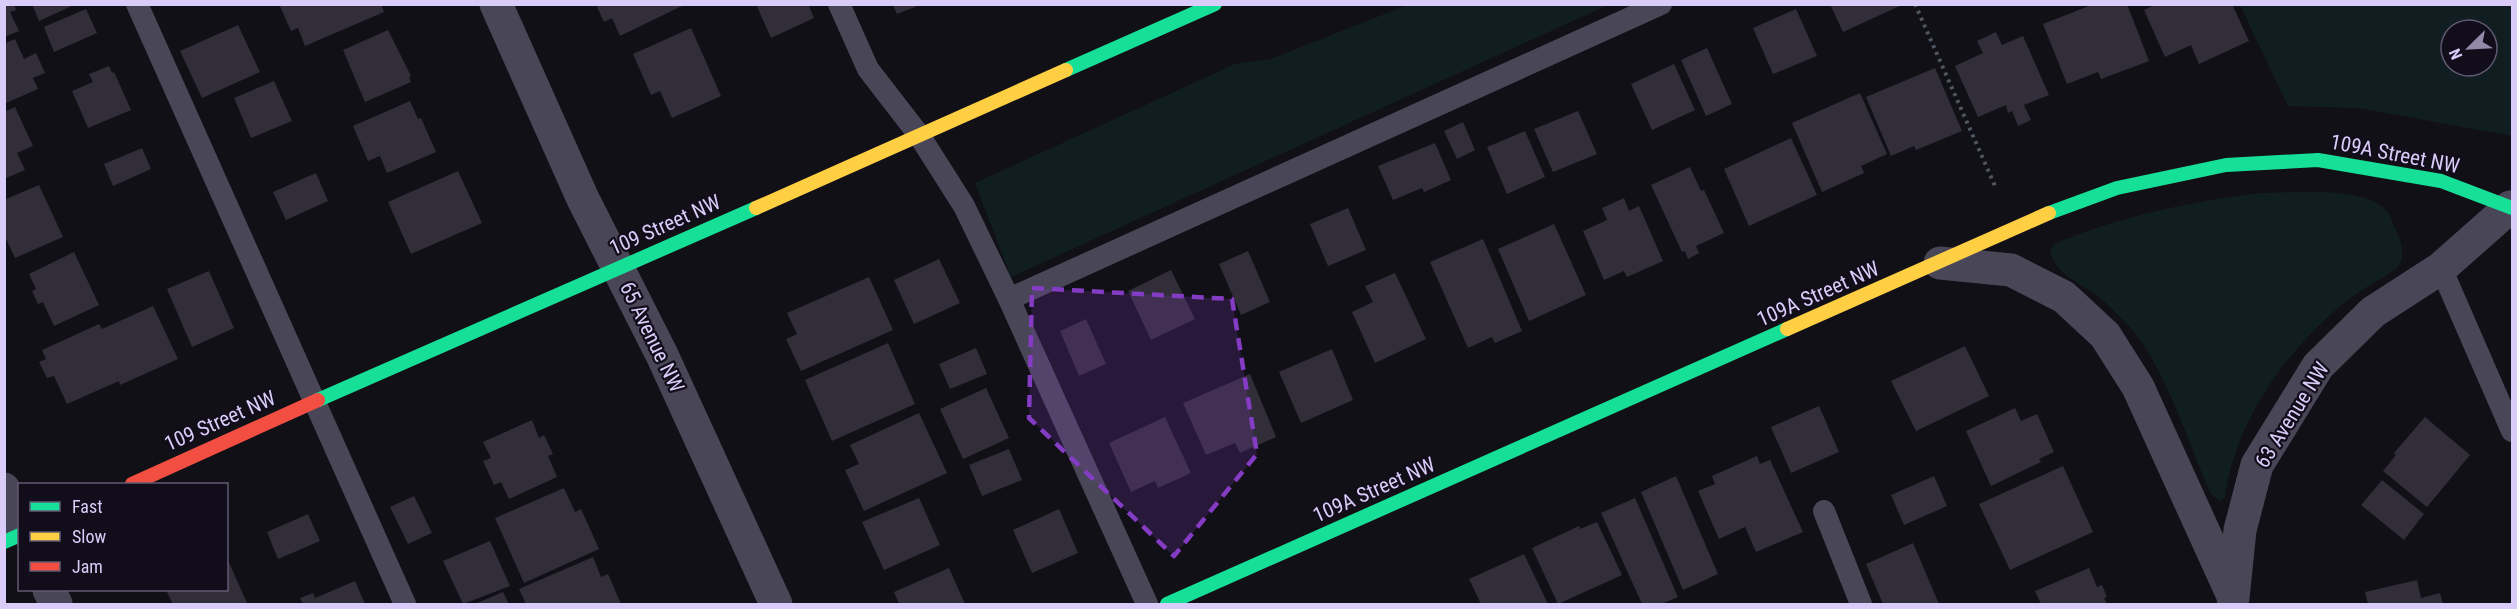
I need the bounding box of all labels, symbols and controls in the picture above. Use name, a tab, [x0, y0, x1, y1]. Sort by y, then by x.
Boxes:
north arrow	[2439, 18, 2499, 78]
text: N	[2445, 46, 2466, 62]
street label: 109A Street NW	[2328, 130, 2462, 178]
street label: 109 Street NW	[606, 190, 724, 260]
street label: 109A Street NW	[1753, 256, 1883, 332]
street label: 65 Avenue NW	[615, 278, 689, 396]
street label: 63 Avenue NW	[2250, 358, 2334, 472]
street label: 109 Street NW	[161, 386, 279, 456]
street label: 109A Street NW	[1309, 452, 1439, 528]
legend	[18, 483, 228, 591]
text: Fast	[72, 496, 103, 517]
text: Slow	[72, 526, 107, 547]
text: Jam	[72, 556, 103, 577]

